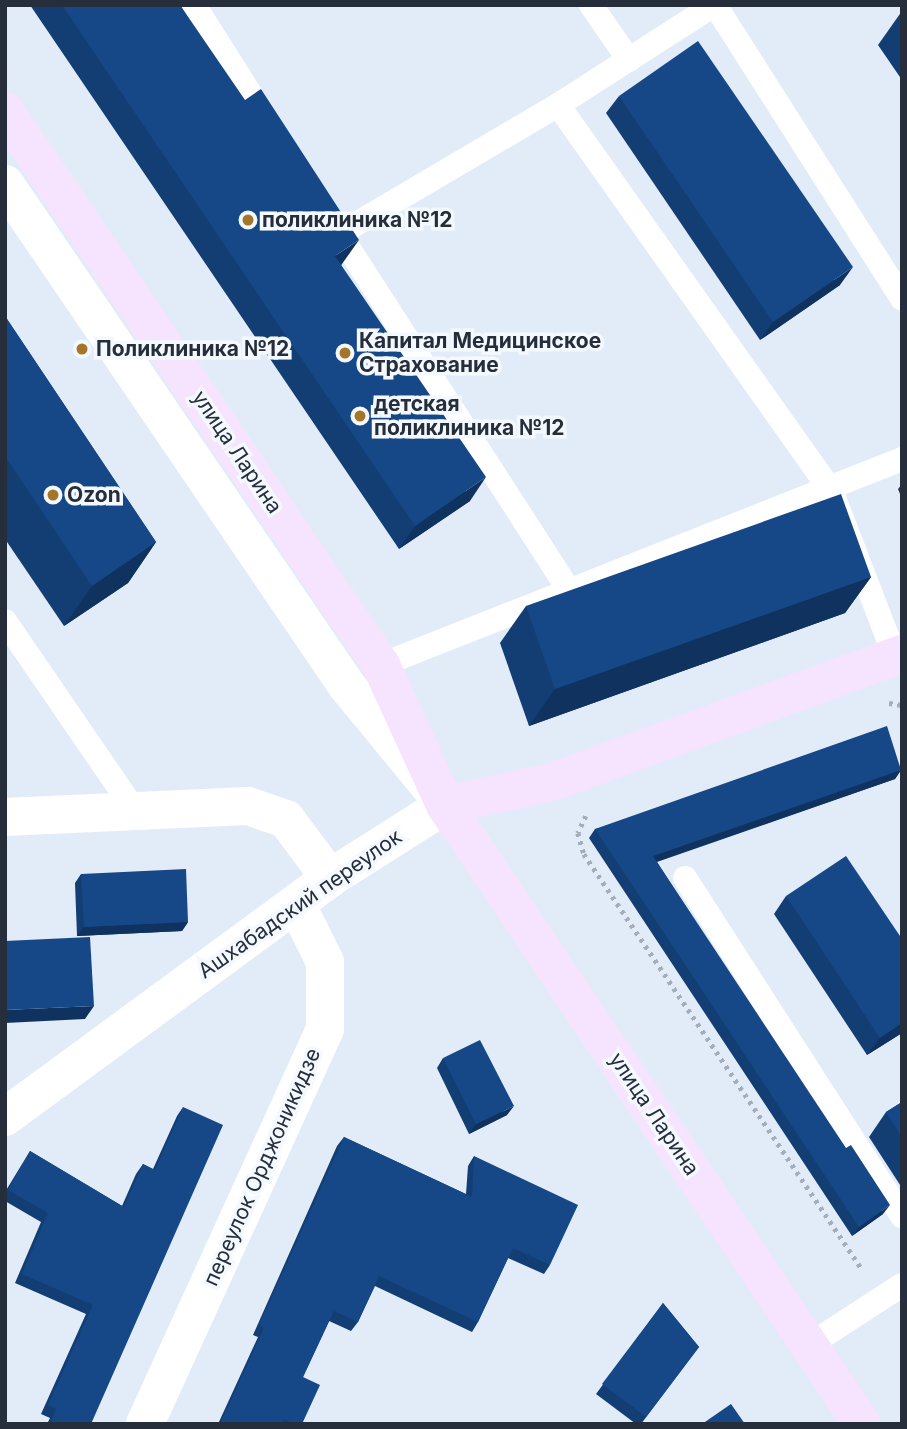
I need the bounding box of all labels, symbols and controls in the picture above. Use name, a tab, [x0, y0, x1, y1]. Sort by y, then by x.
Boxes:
place label: поликлиника №12	[262, 207, 452, 233]
marker: поликлиника №12	[240, 212, 256, 228]
place label: Капитал Медицинское Страхование	[359, 328, 601, 378]
place label: Поликлиника №12	[96, 336, 289, 362]
marker: Поликлиника №12	[74, 341, 90, 357]
marker: Капитал Медицинское Страхование	[337, 345, 353, 361]
street label: улица Ларина	[187, 386, 287, 518]
place label: детская поликлиника №12	[374, 391, 564, 441]
marker: детская поликлиника №12	[352, 408, 368, 424]
place label: Ozon	[67, 482, 121, 508]
marker: Ozon	[45, 487, 61, 503]
street label: Ашхабадский переулок	[193, 824, 407, 984]
street label: переулок Орджоникидзе	[198, 1044, 326, 1290]
street label: улица Ларина	[604, 1048, 704, 1180]

